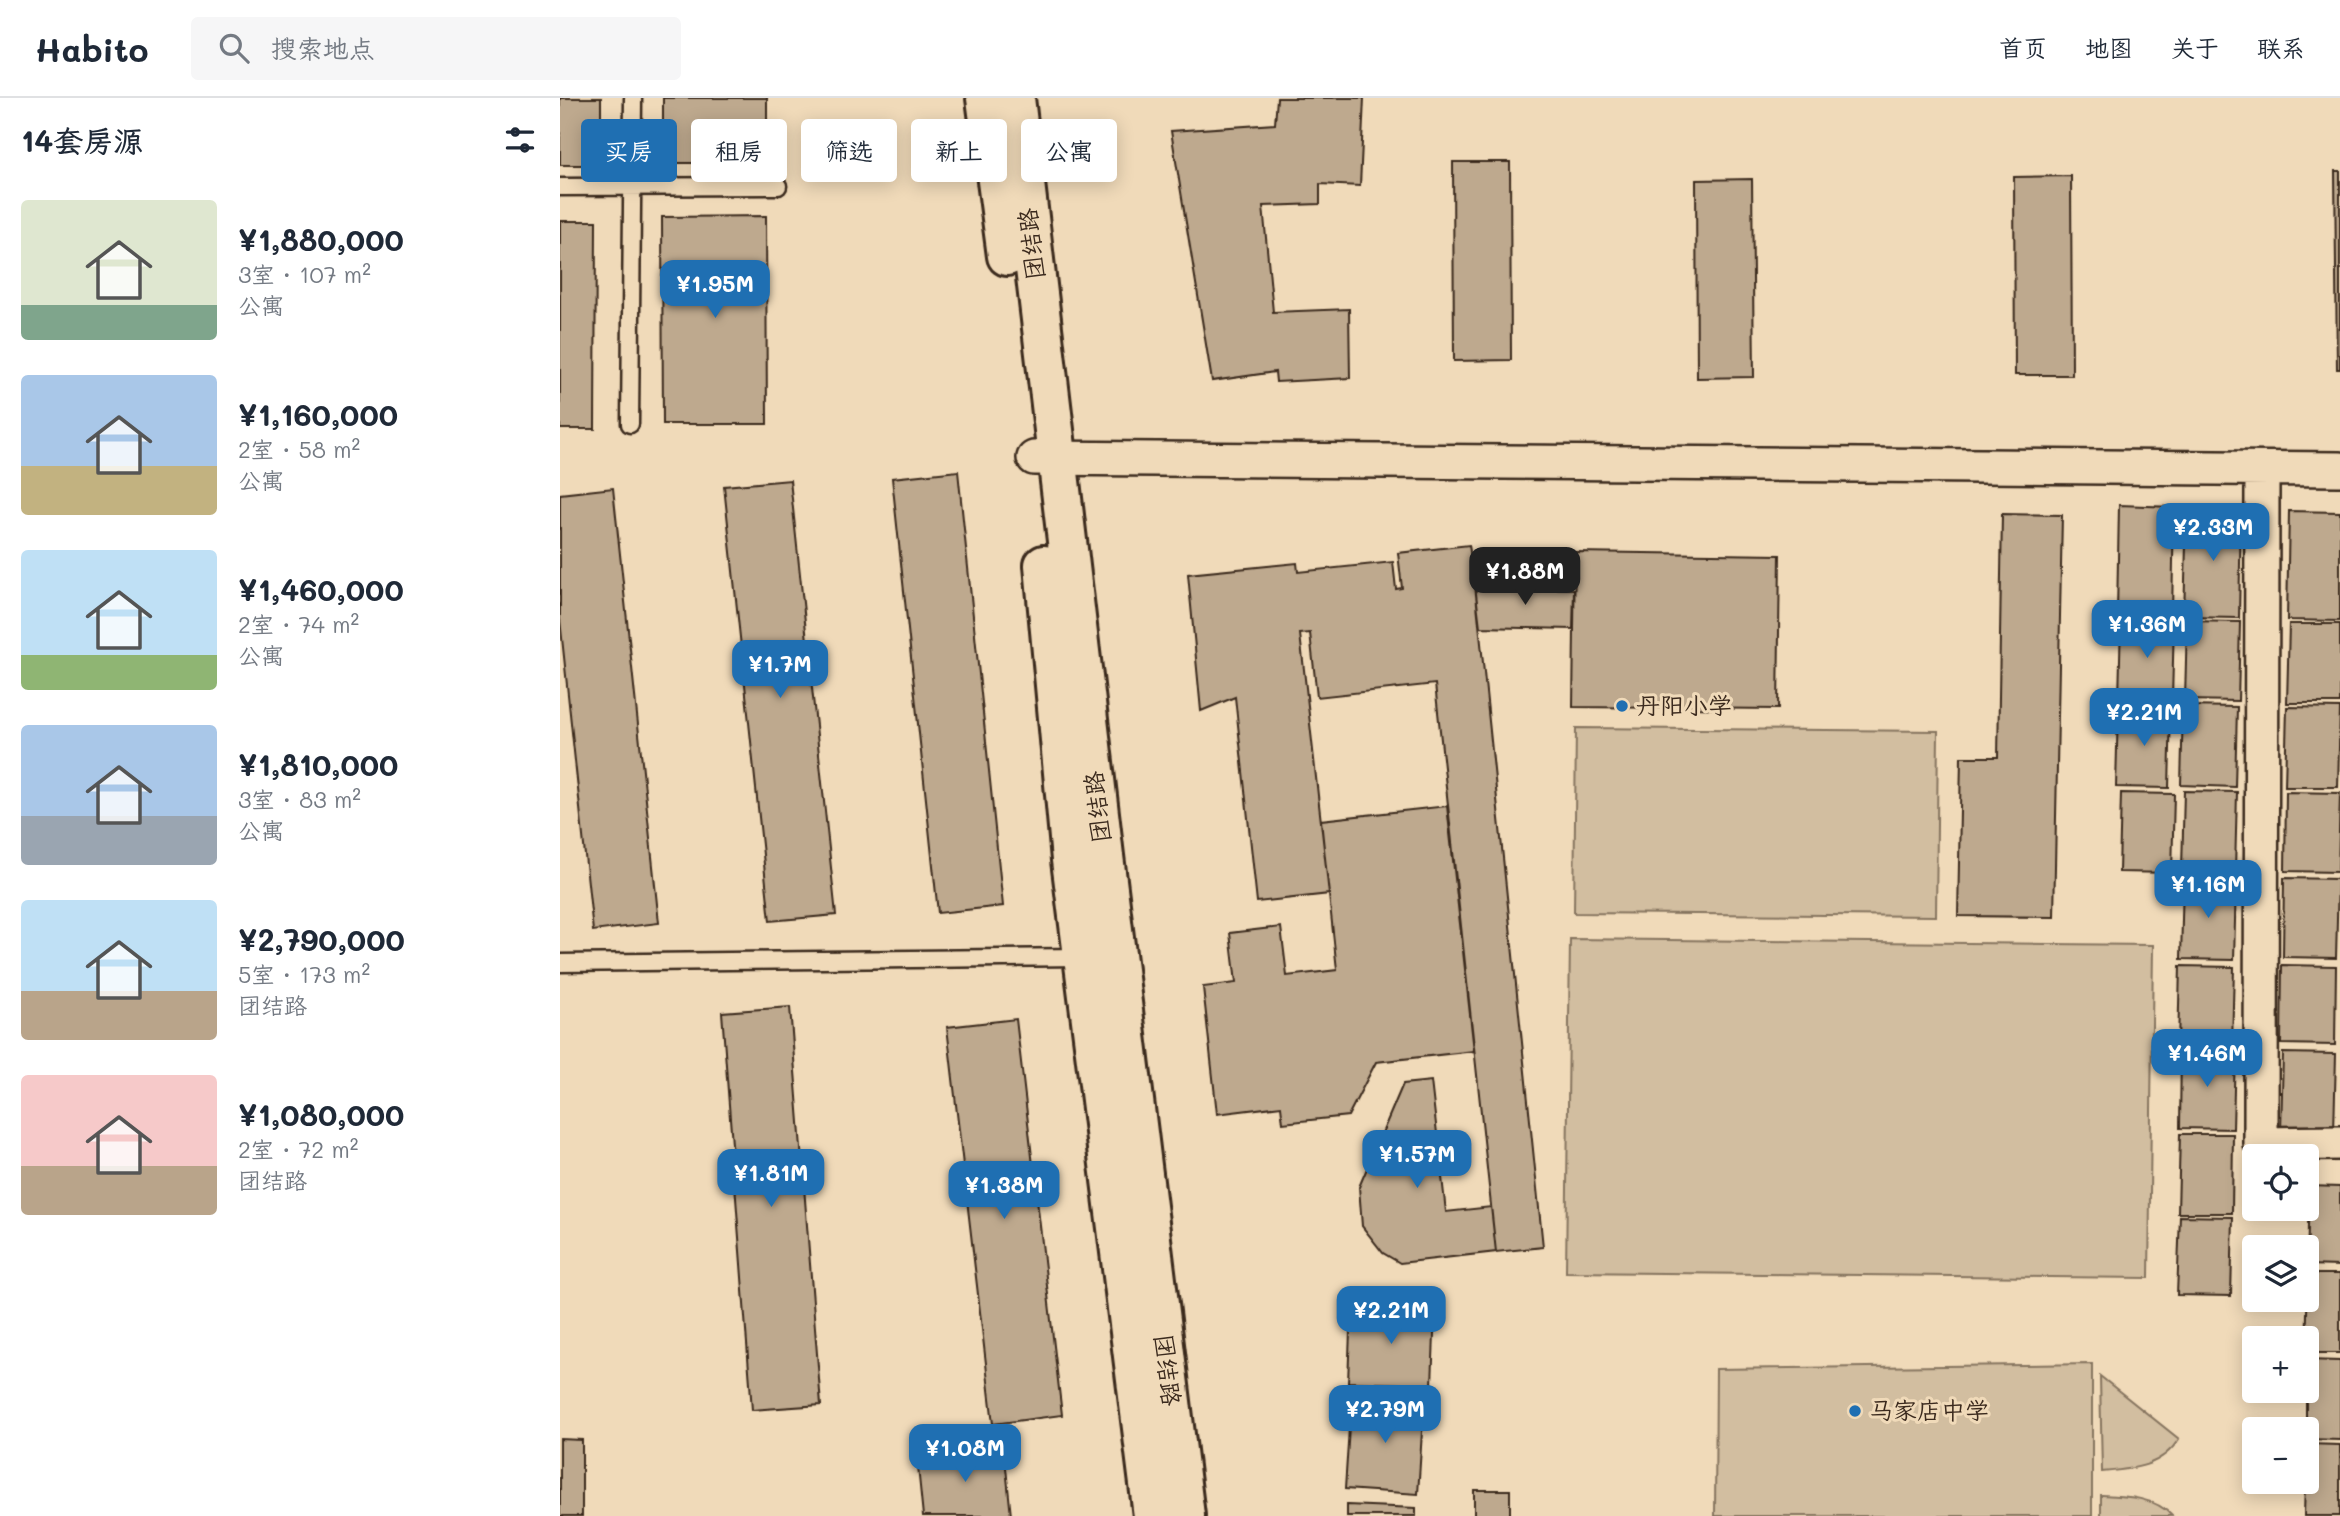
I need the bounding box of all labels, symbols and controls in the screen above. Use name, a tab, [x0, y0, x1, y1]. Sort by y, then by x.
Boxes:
search box	[191, 17, 681, 80]
text: Habito	[35, 27, 149, 70]
icon: search	[215, 29, 253, 67]
text: 搜索地点	[271, 31, 375, 65]
text: 首页	[1999, 32, 2047, 63]
text: 地图	[2085, 32, 2133, 63]
text: 关于	[2171, 32, 2219, 63]
text: 联系	[2257, 32, 2305, 63]
chip: 买房	[581, 119, 677, 182]
chip: 租房	[691, 119, 787, 182]
chip: 筛选	[801, 119, 897, 182]
chip: 新上	[911, 119, 1007, 182]
chip: 公寓	[1021, 119, 1117, 182]
text: 14套房源	[21, 120, 143, 160]
icon: filters	[501, 121, 539, 159]
street label: 团结路	[1011, 207, 1050, 282]
text: ¥1,880,000	[238, 219, 404, 259]
icon: home	[77, 228, 161, 312]
text: 3室 · 107 m²	[238, 259, 371, 289]
pin: ¥1.95M	[658, 260, 772, 320]
text: ¥1.95M	[676, 268, 754, 298]
text: 公寓	[238, 290, 284, 320]
text: ¥1,160,000	[238, 394, 398, 434]
icon: home	[77, 403, 161, 487]
text: 2室 · 58 m²	[238, 434, 360, 464]
text: 公寓	[238, 465, 284, 495]
pin: ¥2.33M	[2156, 504, 2270, 563]
text: ¥2.33M	[2172, 511, 2254, 541]
pin: ¥1.88M	[1468, 547, 1582, 607]
text: ¥1.88M	[1485, 555, 1565, 585]
text: ¥1,460,000	[238, 569, 404, 609]
icon: home	[77, 578, 161, 662]
pin: ¥1.36M	[2090, 601, 2204, 660]
text: ¥1.36M	[2108, 608, 2186, 638]
text: 2室 · 74 m²	[238, 609, 359, 639]
text: 公寓	[238, 640, 284, 670]
pin: ¥1.7M	[731, 640, 829, 700]
text: ¥1.7M	[748, 648, 812, 678]
pin: ¥2.21M	[2087, 688, 2201, 748]
place label: 丹阳小学	[1636, 689, 1732, 720]
text: ¥2.21M	[2106, 696, 2182, 726]
marker: 丹阳小学	[1614, 698, 1630, 714]
text: ¥1,810,000	[238, 744, 398, 784]
icon: home	[77, 753, 161, 837]
street label: 团结路	[1077, 770, 1116, 845]
text: 3室 · 83 m²	[238, 784, 361, 814]
text: 公寓	[238, 815, 284, 845]
pin: ¥1.16M	[2151, 860, 2265, 920]
text: ¥1.16M	[2170, 868, 2246, 898]
text: ¥2,790,000	[238, 919, 405, 959]
icon: home	[77, 928, 161, 1012]
text: 5室 · 173 m²	[238, 959, 370, 989]
text: 团结路	[238, 990, 307, 1020]
pin: ¥1.46M	[2150, 1030, 2264, 1089]
text: ¥1.46M	[2167, 1037, 2247, 1067]
text: ¥1,080,000	[238, 1094, 404, 1134]
icon: home	[77, 1103, 161, 1187]
pin: ¥1.57M	[1360, 1130, 1474, 1190]
text: 2室 · 72 m²	[238, 1134, 359, 1164]
text: ¥1.57M	[1378, 1138, 1456, 1168]
map controls	[2242, 1144, 2319, 1494]
button: locate	[2242, 1144, 2319, 1221]
pin: ¥1.81M	[714, 1150, 828, 1209]
text: ¥1.81M	[733, 1157, 809, 1187]
pin: ¥1.38M	[947, 1162, 1061, 1221]
text: 团结路	[238, 1165, 307, 1195]
text: ¥1.38M	[964, 1169, 1044, 1199]
button: layers	[2242, 1235, 2319, 1312]
pin: ¥2.21M	[1334, 1286, 1448, 1346]
text: ¥2.21M	[1353, 1294, 1429, 1324]
button: +	[2242, 1326, 2319, 1403]
street label: 团结路	[1149, 1332, 1188, 1407]
pin: ¥2.79M	[1328, 1386, 1442, 1445]
text: ¥2.79M	[1345, 1393, 1425, 1423]
place label: 马家店中学	[1869, 1394, 1989, 1425]
marker: 马家店中学	[1847, 1403, 1863, 1419]
button: −	[2242, 1417, 2319, 1494]
pin: ¥1.08M	[908, 1424, 1022, 1484]
text: ¥1.08M	[925, 1432, 1005, 1462]

